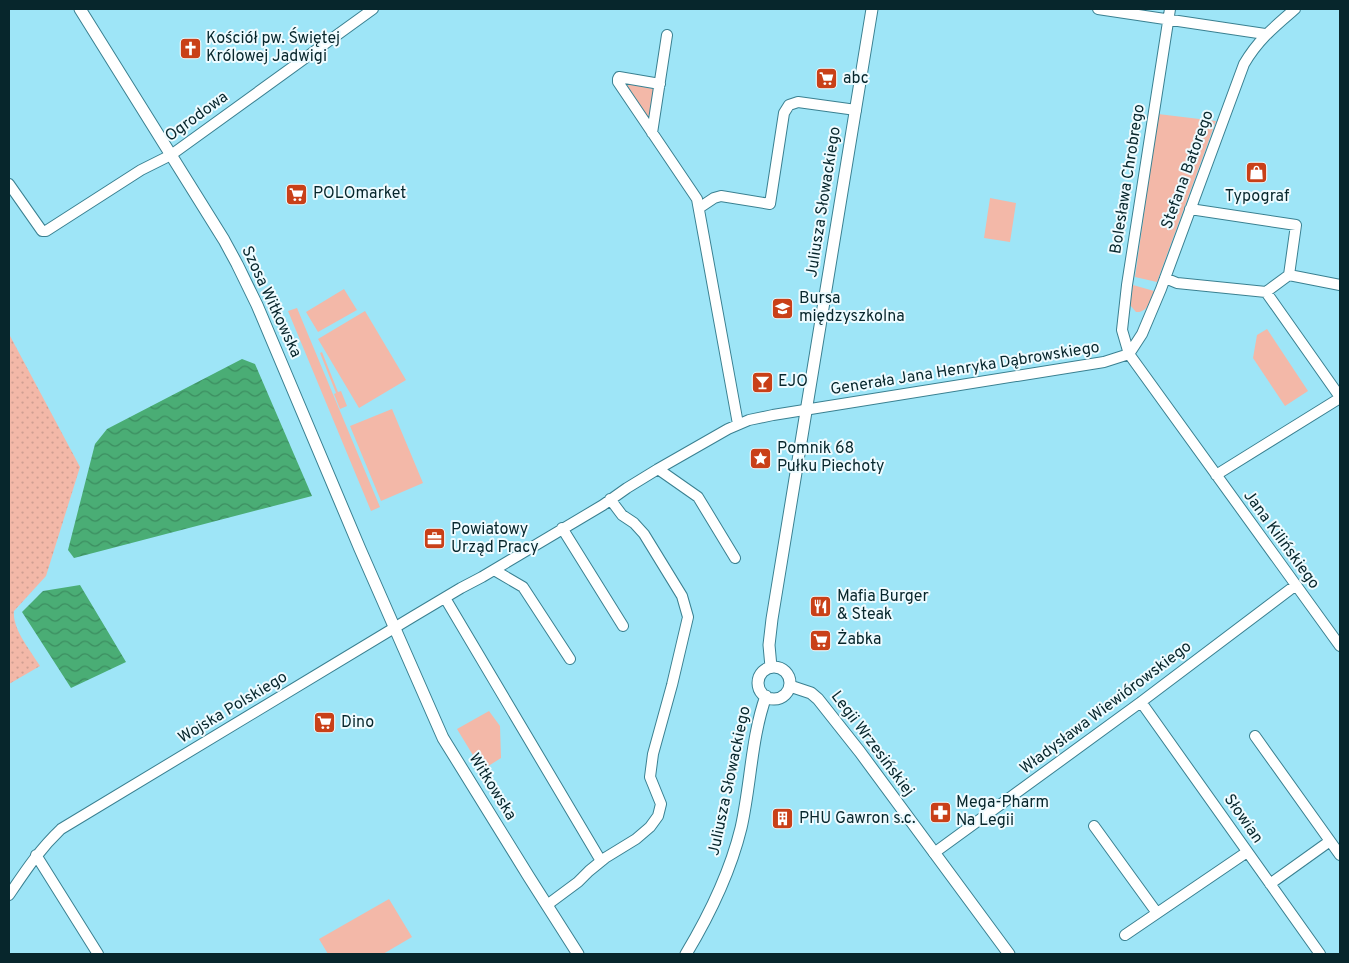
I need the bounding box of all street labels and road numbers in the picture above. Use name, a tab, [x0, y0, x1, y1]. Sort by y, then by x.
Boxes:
street label: Ogrodowa	[162, 87, 232, 147]
street label: Bolesława Chrobrego	[1106, 103, 1150, 255]
street label: Stefana Batorego	[1157, 108, 1219, 232]
street label: Juliusza Słowackiego	[802, 125, 846, 279]
street label: Szosa Witkowska	[236, 243, 306, 361]
street label: Generała Jana Henryka Dąbrowskiego	[829, 338, 1101, 400]
street label: Jana Kilińskiego	[1238, 487, 1324, 593]
street label: Władysława Wiewiórowskiego	[1016, 637, 1196, 779]
street label: Wojska Polskiego	[175, 667, 291, 748]
street label: Legii Wrzesińskiej	[826, 687, 918, 801]
street label: Juliusza Słowackiego	[704, 704, 756, 858]
street label: Witkowska	[464, 750, 520, 824]
street label: Słowian	[1219, 790, 1267, 848]

